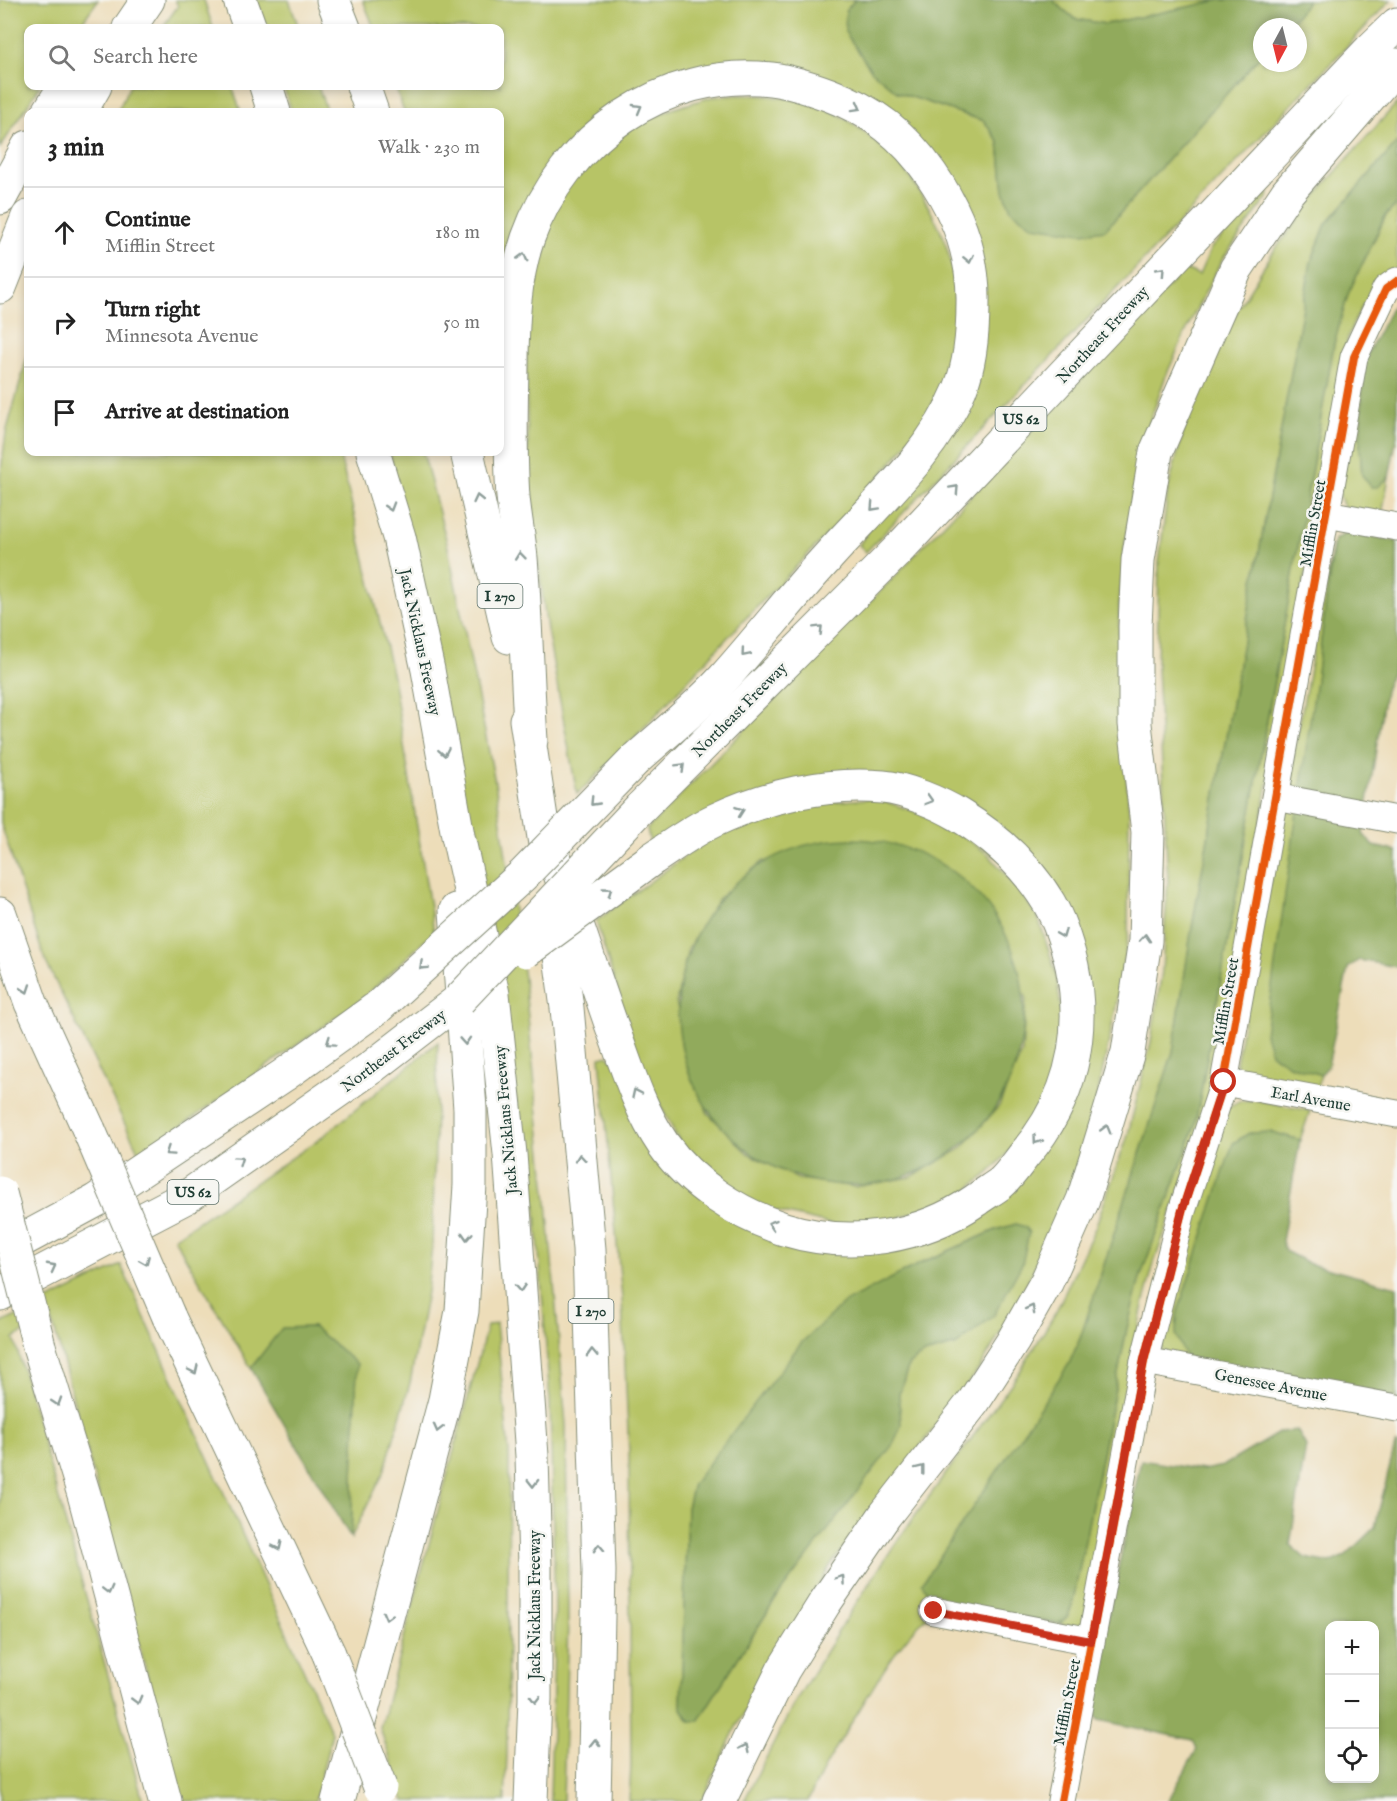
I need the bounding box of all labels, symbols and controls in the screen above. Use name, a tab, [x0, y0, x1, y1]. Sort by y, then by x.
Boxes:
north arrow	[1253, 18, 1307, 72]
search box	[24, 24, 504, 90]
icon: search	[45, 41, 78, 74]
text: Search here	[93, 43, 198, 71]
one-way arrow	[851, 100, 861, 111]
one-way arrow	[632, 103, 642, 115]
text: 3 min	[48, 131, 104, 164]
text: Walk · 230 m	[378, 135, 480, 160]
text: Continue	[105, 206, 191, 234]
icon: ahead	[48, 216, 81, 249]
text: 180 m	[435, 220, 480, 245]
text: Mifflin Street	[105, 234, 215, 259]
one-way arrow	[515, 253, 528, 263]
one-way arrow	[962, 254, 975, 264]
one-way arrow	[1154, 268, 1165, 278]
street label: Northeast Freeway	[1053, 282, 1154, 388]
text: Turn right	[105, 296, 200, 324]
icon: right	[48, 306, 81, 339]
text: 50 m	[443, 310, 480, 335]
text: Minnesota Avenue	[105, 324, 258, 349]
icon: arrive	[48, 396, 81, 429]
text: Arrive at destination	[105, 398, 289, 426]
road number: US 62	[996, 407, 1046, 431]
street label: Mifflin Street	[1296, 478, 1332, 568]
one-way arrow	[948, 486, 959, 496]
one-way arrow	[472, 494, 485, 504]
one-way arrow	[870, 500, 881, 511]
one-way arrow	[383, 502, 395, 512]
one-way arrow	[514, 552, 527, 561]
street label: Jack Nicklaus Freeway	[393, 565, 444, 718]
road number: I 270	[478, 584, 522, 608]
one-way arrow	[812, 625, 823, 636]
one-way arrow	[741, 646, 752, 657]
street label: Northeast Freeway	[689, 659, 792, 762]
one-way arrow	[437, 747, 450, 757]
one-way arrow	[675, 763, 685, 774]
one-way arrow	[923, 793, 934, 805]
one-way arrow	[590, 796, 601, 806]
one-way arrow	[734, 805, 744, 818]
one-way arrow	[602, 887, 613, 898]
one-way arrow	[1055, 928, 1067, 939]
one-way arrow	[1138, 934, 1151, 943]
street label: Mifflin Street	[1209, 956, 1245, 1046]
one-way arrow	[419, 959, 430, 970]
one-way arrow	[19, 983, 32, 994]
street label: Northeast Freeway	[338, 1006, 451, 1098]
one-way arrow	[325, 1035, 336, 1046]
one-way arrow	[459, 1037, 472, 1046]
street label: Jack Nicklaus Freeway	[490, 1044, 524, 1197]
route start	[1210, 1068, 1236, 1094]
street label: Earl Avenue	[1269, 1083, 1352, 1117]
one-way arrow	[632, 1088, 644, 1099]
one-way arrow	[1099, 1124, 1111, 1135]
one-way arrow	[1033, 1133, 1044, 1144]
one-way arrow	[164, 1145, 175, 1156]
one-way arrow	[574, 1154, 587, 1163]
one-way arrow	[233, 1156, 244, 1167]
road number: US 62	[168, 1180, 218, 1204]
one-way arrow	[767, 1219, 777, 1232]
one-way arrow	[461, 1231, 474, 1240]
one-way arrow	[138, 1255, 150, 1266]
one-way arrow	[46, 1263, 56, 1274]
one-way arrow	[513, 1284, 526, 1293]
road number: I 270	[568, 1299, 614, 1323]
one-way arrow	[1024, 1305, 1036, 1315]
one-way arrow	[586, 1348, 599, 1357]
one-way arrow	[187, 1363, 199, 1374]
street label: Genessee Avenue	[1213, 1365, 1329, 1407]
one-way arrow	[50, 1396, 62, 1407]
one-way arrow	[432, 1423, 445, 1433]
one-way arrow	[913, 1465, 924, 1476]
one-way arrow	[527, 1478, 539, 1487]
street label: Jack Nicklaus Freeway	[526, 1530, 546, 1682]
one-way arrow	[270, 1539, 282, 1550]
one-way arrow	[592, 1543, 605, 1552]
one-way arrow	[834, 1575, 845, 1586]
one-way arrow	[101, 1584, 113, 1595]
route end	[920, 1597, 946, 1623]
one-way arrow	[382, 1610, 394, 1621]
map controls	[1325, 1621, 1379, 1783]
button: +	[1325, 1621, 1379, 1675]
street label: Mifflin Street	[1050, 1657, 1086, 1747]
button: −	[1325, 1675, 1379, 1729]
one-way arrow	[528, 1694, 541, 1703]
one-way arrow	[130, 1695, 143, 1705]
button: locate	[1325, 1729, 1379, 1783]
one-way arrow	[589, 1738, 602, 1747]
one-way arrow	[737, 1744, 749, 1755]

